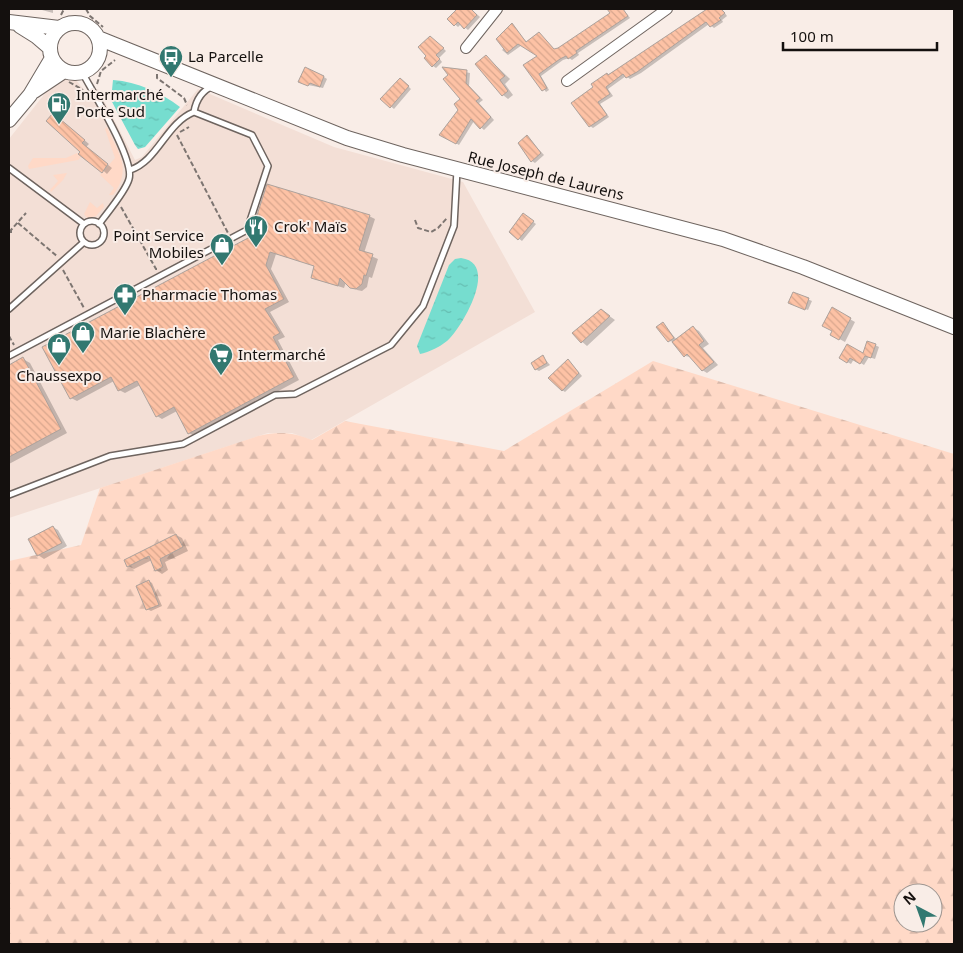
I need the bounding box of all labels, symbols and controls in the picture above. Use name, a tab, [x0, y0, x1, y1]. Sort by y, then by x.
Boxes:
scale bar	[783, 20, 937, 52]
text: 100 m	[790, 26, 834, 46]
bus stop icon: La Parcelle	[158, 44, 184, 78]
place label: La Parcelle	[188, 46, 263, 66]
place label: Intermarché Porte Sud	[76, 84, 164, 121]
fuel station icon: Intermarché Porte Sud	[46, 91, 72, 125]
street label: Rue Joseph de Laurens	[466, 146, 626, 204]
restaurant icon: Crok' Maïs	[243, 214, 269, 248]
place label: Crok' Maïs	[274, 216, 347, 236]
place label: Point Service Mobiles	[113, 225, 204, 262]
shop icon: Point Service Mobiles	[209, 232, 235, 266]
pharmacy icon: Pharmacie Thomas	[112, 282, 138, 316]
place label: Pharmacie Thomas	[142, 284, 277, 304]
shop icon: Marie Blachère	[70, 320, 96, 354]
place label: Marie Blachère	[100, 322, 206, 342]
shop icon: Chaussexpo	[46, 332, 72, 366]
supermarket icon: Intermarché	[208, 342, 234, 376]
place label: Intermarché	[238, 344, 326, 364]
place label: Chaussexpo	[16, 365, 102, 385]
north arrow	[893, 883, 943, 933]
text: N	[899, 887, 920, 909]

